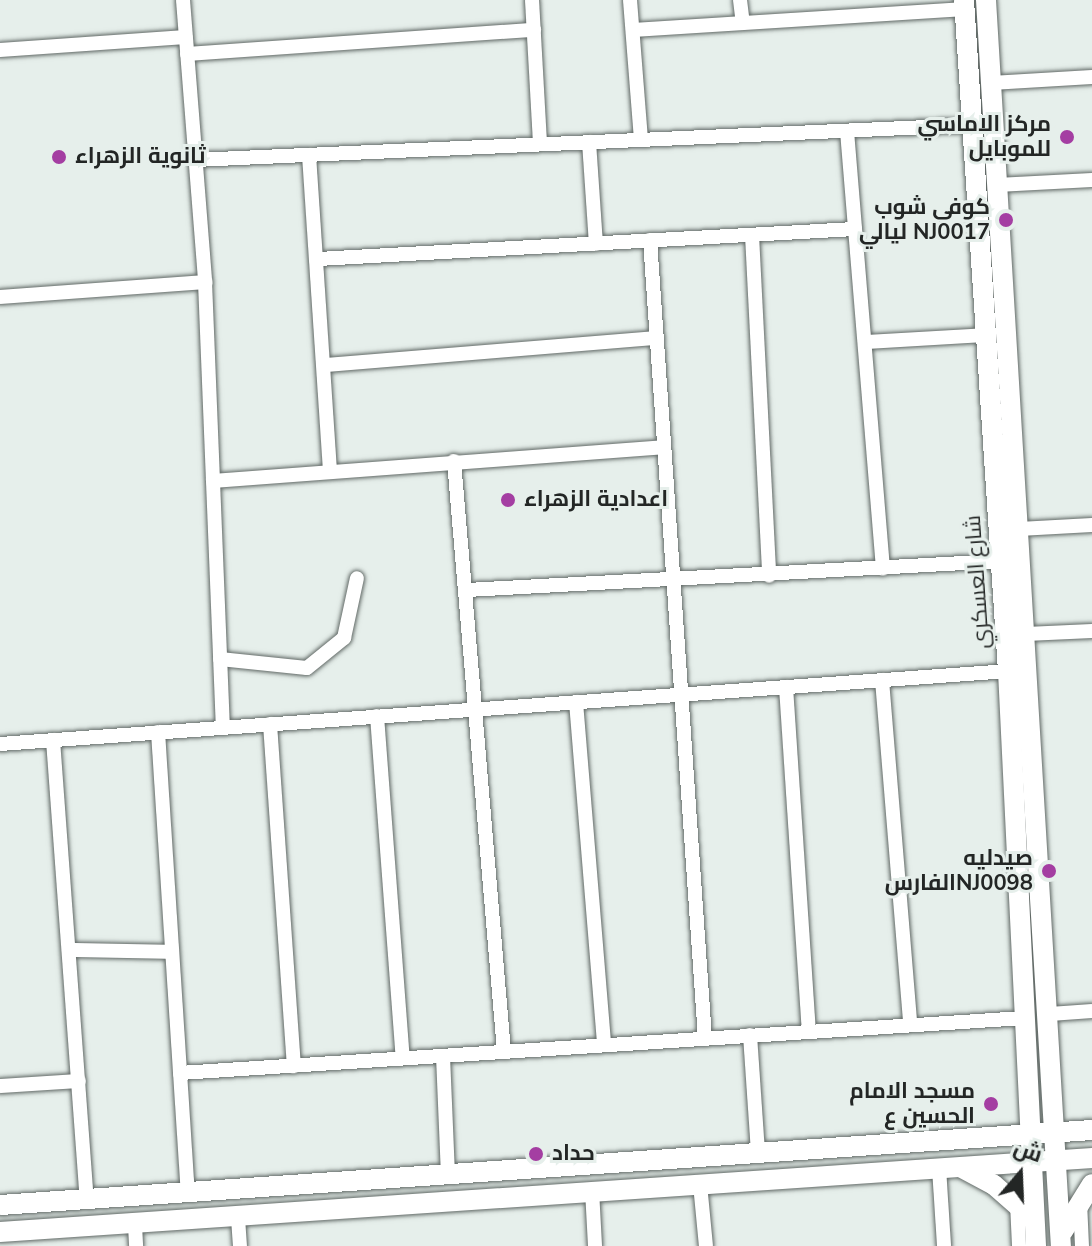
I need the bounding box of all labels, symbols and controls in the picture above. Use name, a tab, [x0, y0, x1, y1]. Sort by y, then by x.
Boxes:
place label: مركز الاماسي للموبايل	[917, 111, 1051, 162]
marker: مركز الاماسي للموبايل	[1058, 128, 1076, 146]
place label: ثانوية الزهراء	[75, 144, 206, 170]
marker: ثانوية الزهراء	[50, 148, 68, 166]
place label: كوفي شوب ليالي NJ0017	[859, 194, 990, 246]
marker: كوفي شوب ليالي NJ0017	[997, 211, 1015, 229]
place label: اعدادية الزهراء	[524, 487, 668, 513]
marker: اعدادية الزهراء	[499, 491, 517, 509]
street label: شارع العسكري	[960, 514, 996, 650]
place label: صيدليه الفارسNJ0098	[885, 845, 1033, 896]
marker: صيدليه الفارسNJ0098	[1040, 862, 1058, 880]
place label: مسجد الامام الحسين ع	[849, 1078, 975, 1130]
marker: مسجد الامام الحسين ع	[982, 1095, 1000, 1113]
text: ش	[1010, 1133, 1046, 1170]
north arrow	[980, 1134, 1060, 1214]
place label: حداد	[552, 1141, 595, 1167]
marker: حداد	[527, 1145, 545, 1163]

